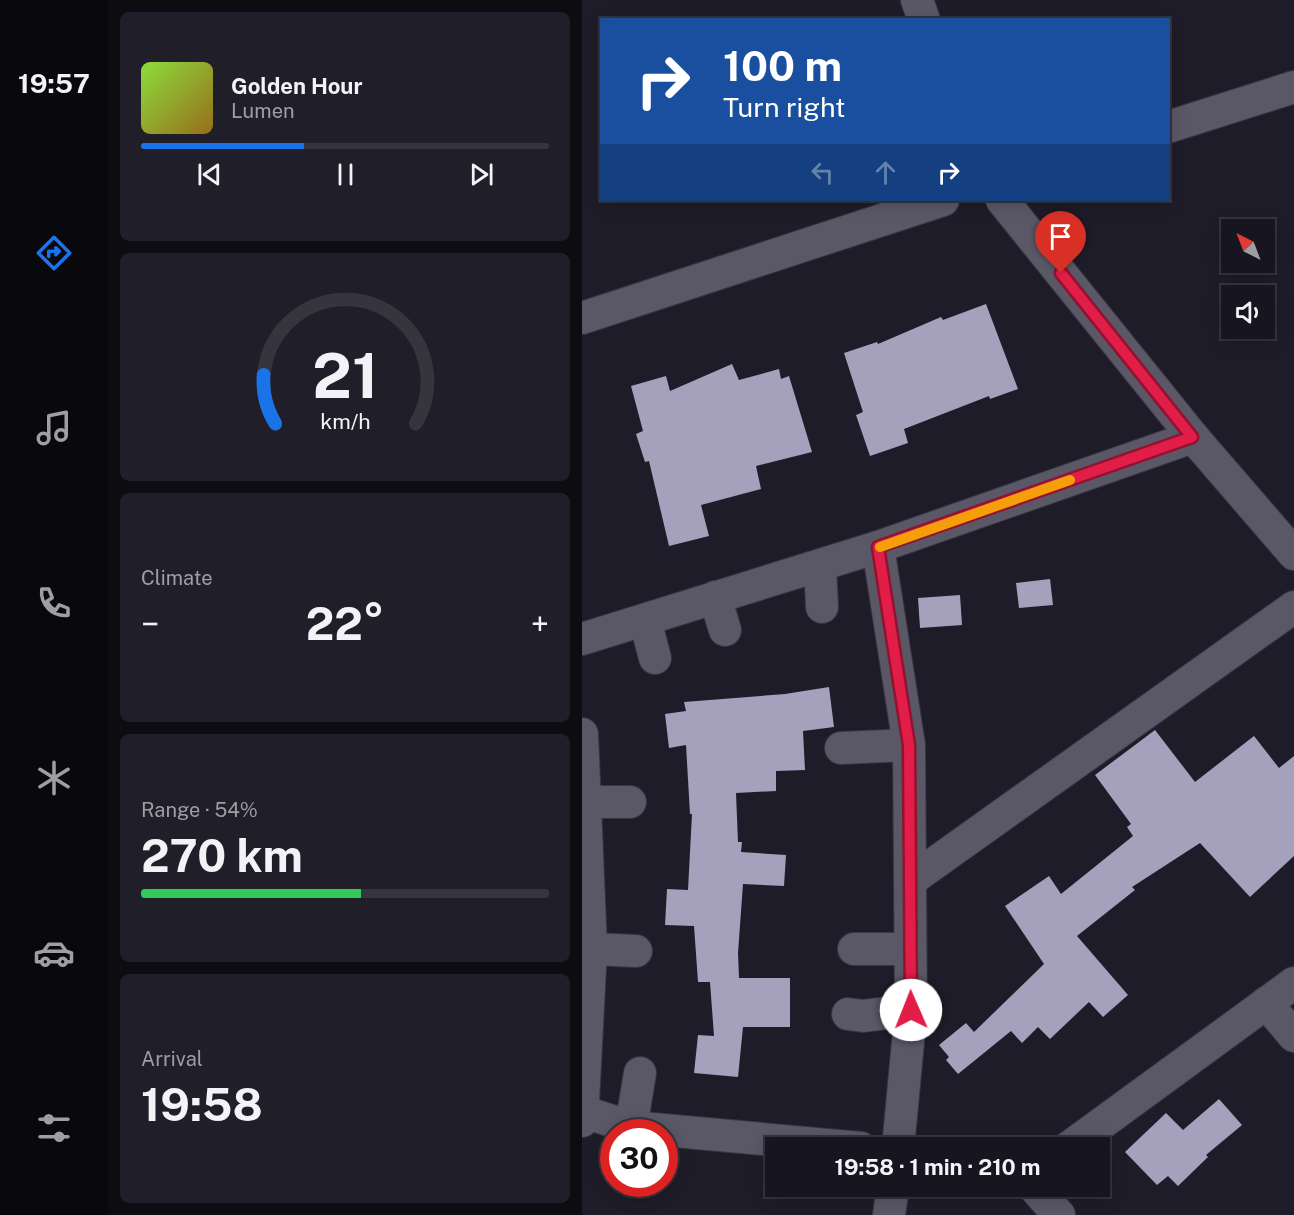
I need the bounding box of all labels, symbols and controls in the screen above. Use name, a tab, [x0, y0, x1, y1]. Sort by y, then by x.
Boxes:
text: 100 m	[723, 41, 842, 90]
icon: right	[624, 42, 702, 120]
text: 19:57	[18, 67, 90, 99]
text: Golden Hour	[231, 73, 362, 99]
text: Turn right	[723, 91, 846, 123]
text: Lumen	[231, 99, 295, 123]
icon: left	[806, 156, 839, 189]
icon: ahead	[869, 156, 902, 189]
icon: right	[932, 156, 965, 189]
icon: previous	[193, 158, 226, 191]
icon: pause	[329, 158, 362, 191]
icon: next	[465, 158, 498, 191]
pin	[1035, 211, 1086, 273]
north arrow	[1221, 219, 1275, 273]
map controls	[1221, 219, 1275, 339]
icon: arrive	[1044, 220, 1077, 253]
icon: directions	[33, 232, 75, 274]
button: sound	[1221, 285, 1275, 339]
text: 21	[312, 339, 378, 412]
icon: music	[33, 407, 75, 449]
text: km/h	[320, 409, 370, 434]
text: Climate	[141, 566, 213, 590]
icon: phone	[33, 582, 75, 624]
text: 22°	[306, 597, 384, 650]
text: −	[141, 605, 159, 643]
text: +	[531, 605, 549, 643]
icon: climate	[33, 757, 75, 799]
text: Range · 54%	[141, 798, 258, 822]
text: 270 km	[141, 829, 303, 882]
icon: car	[33, 932, 75, 974]
position arrow	[879, 978, 943, 1042]
text: Arrival	[141, 1047, 203, 1071]
text: 19:58	[141, 1078, 263, 1131]
icon: filters	[33, 1107, 75, 1149]
speed limit sign: 30	[600, 1119, 678, 1197]
text: 19:58 · 1 min · 210 m	[835, 1154, 1040, 1180]

